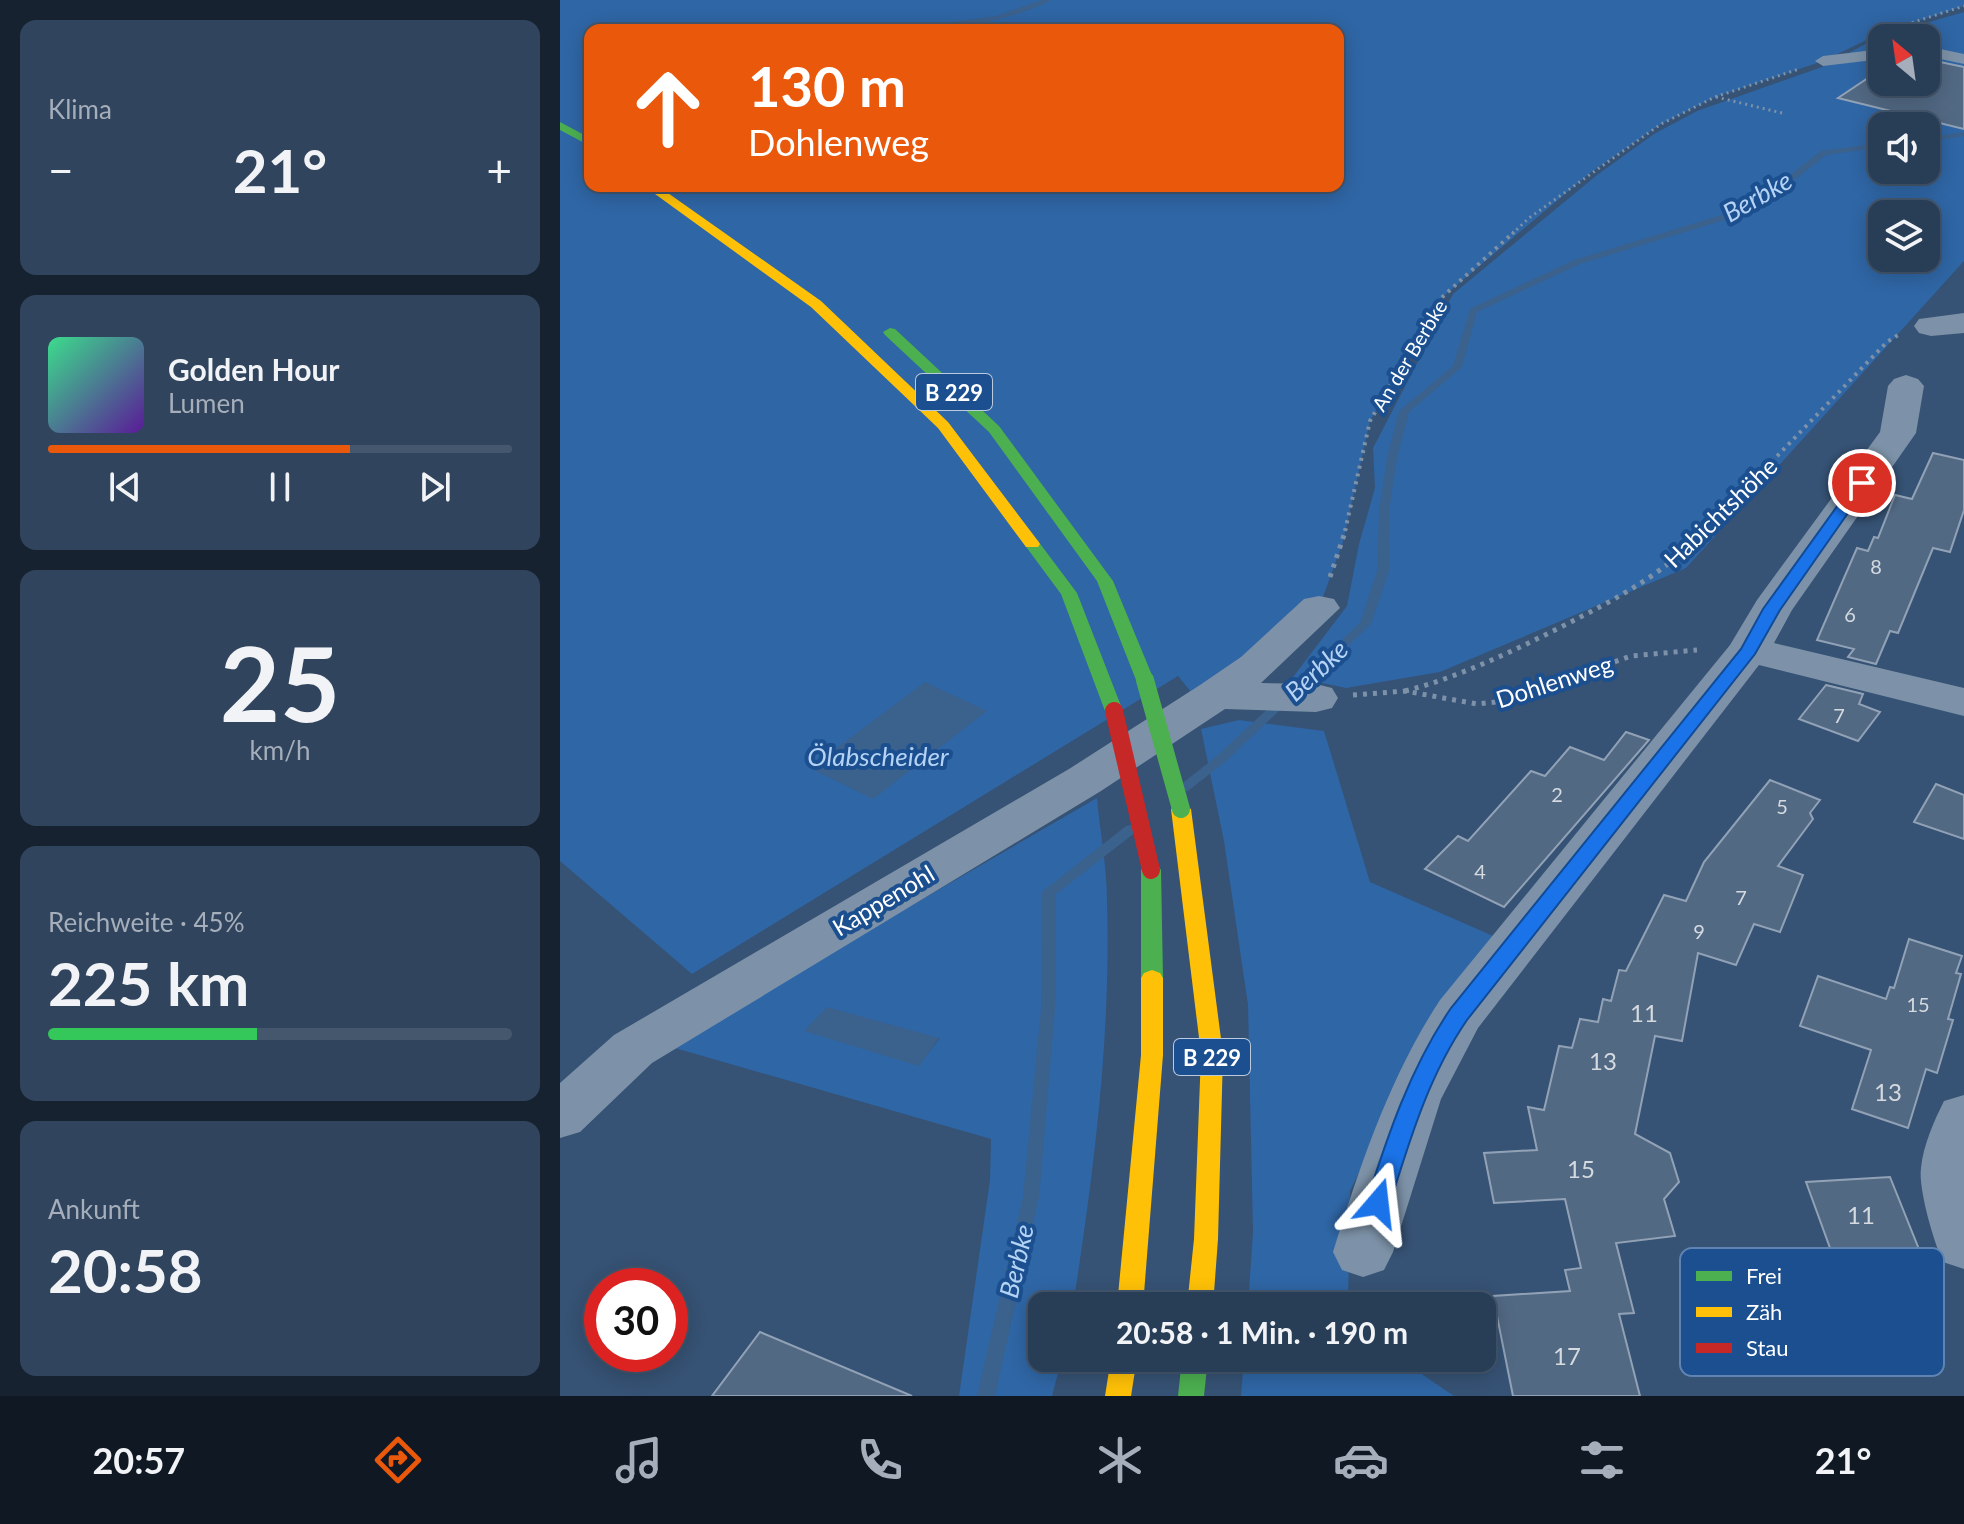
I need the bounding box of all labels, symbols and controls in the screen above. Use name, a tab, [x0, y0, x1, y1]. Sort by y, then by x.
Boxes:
north arrow	[1868, 24, 1940, 96]
map controls	[1868, 24, 1940, 272]
text: 130 m	[748, 52, 906, 119]
icon: ahead	[616, 56, 720, 160]
text: Klima	[48, 93, 112, 125]
button: sound	[1868, 112, 1940, 184]
text: Dohlenweg	[748, 120, 929, 164]
text: 21°	[233, 134, 327, 206]
text: −	[48, 144, 74, 196]
text: +	[486, 144, 512, 196]
water label: Berbke	[1717, 163, 1797, 229]
button: layers	[1868, 200, 1940, 272]
street label: An der Berbke	[1366, 295, 1452, 415]
text: Golden Hour	[168, 351, 340, 387]
road number: B 229	[916, 374, 992, 410]
text: Lumen	[168, 387, 245, 419]
pin	[1828, 449, 1896, 517]
street label: Habichtshöhe	[1657, 451, 1783, 573]
icon: arrive	[1840, 461, 1884, 505]
icon: previous	[103, 465, 147, 509]
icon: pause	[258, 465, 302, 509]
icon: next	[413, 465, 457, 509]
house number: 8	[1870, 554, 1882, 578]
house number: 6	[1844, 602, 1856, 626]
text: 25	[220, 619, 340, 744]
water label: Berbke	[1278, 633, 1354, 707]
street label: Dohlenweg	[1492, 649, 1616, 713]
house number: 7	[1833, 703, 1845, 727]
text: km/h	[250, 734, 310, 766]
water label: Ölabscheider	[807, 740, 950, 772]
house number: 2	[1551, 782, 1563, 806]
house number: 5	[1776, 794, 1788, 818]
street label: Kappenohl	[827, 858, 939, 942]
house number: 4	[1474, 859, 1486, 883]
house number: 7	[1735, 885, 1747, 909]
text: Reichweite · 45%	[48, 906, 245, 938]
house number: 9	[1693, 919, 1705, 943]
text: 225 km	[48, 947, 249, 1019]
house number: 15	[1906, 992, 1930, 1016]
house number: 11	[1630, 998, 1658, 1027]
road number: B 229	[1174, 1039, 1250, 1075]
house number: 13	[1589, 1046, 1617, 1075]
house number: 13	[1874, 1077, 1902, 1106]
house number: 15	[1567, 1154, 1595, 1183]
position arrow	[1336, 1161, 1420, 1245]
text: Ankunft	[48, 1193, 140, 1225]
house number: 11	[1847, 1200, 1875, 1229]
water label: Berbke	[992, 1221, 1040, 1301]
text: 20:58	[48, 1234, 203, 1306]
legend	[1680, 1248, 1944, 1376]
text: Frei	[1746, 1262, 1782, 1289]
speed limit sign: 30	[584, 1268, 688, 1372]
text: Zäh	[1746, 1298, 1782, 1325]
text: 20:58 · 1 Min. · 190 m	[1116, 1314, 1408, 1350]
text: Stau	[1746, 1334, 1789, 1361]
house number: 17	[1553, 1341, 1581, 1370]
icon: directions	[370, 1432, 426, 1488]
icon: music	[611, 1432, 667, 1488]
icon: phone	[852, 1432, 908, 1488]
icon: climate	[1092, 1432, 1148, 1488]
icon: car	[1333, 1432, 1389, 1488]
icon: filters	[1574, 1432, 1630, 1488]
text: 20:57	[92, 1438, 185, 1482]
text: 21°	[1815, 1438, 1871, 1482]

